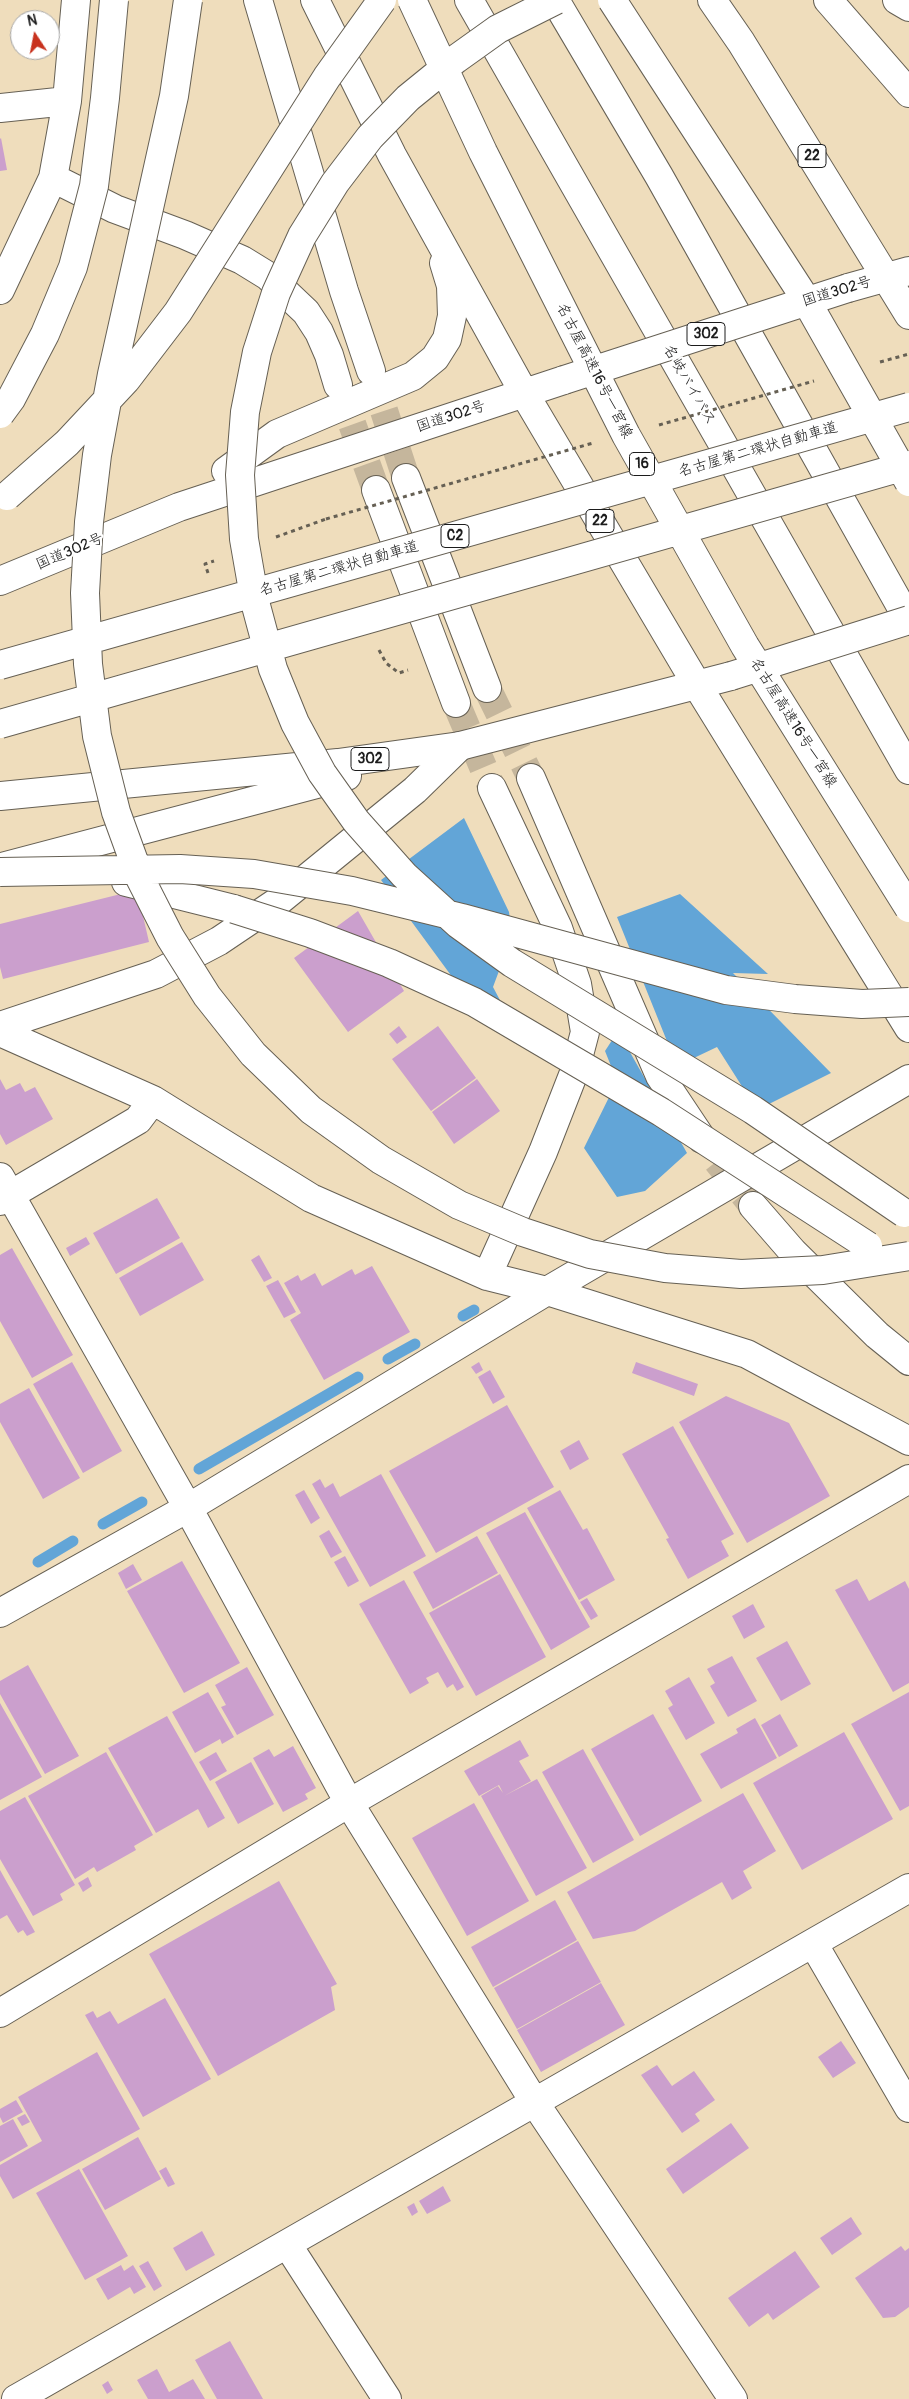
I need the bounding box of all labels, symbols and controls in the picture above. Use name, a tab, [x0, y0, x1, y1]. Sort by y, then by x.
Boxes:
north arrow	[10, 10, 60, 60]
text: N	[26, 12, 39, 30]
road number: 22	[798, 144, 826, 168]
street label: 国道302号	[800, 273, 874, 311]
street label: 名古屋高速16号一宮線	[552, 300, 636, 442]
road number: 302	[687, 322, 725, 346]
street label: 名岐バイパス	[659, 342, 719, 428]
street label: 国道302号	[414, 397, 488, 437]
street label: 名古屋第二環状自動車道	[676, 419, 840, 481]
road number: 16	[630, 452, 654, 476]
road number: 22	[586, 510, 614, 532]
road number: C2	[441, 524, 469, 548]
street label: 国道302号	[33, 530, 107, 574]
street label: 名古屋第二環状自動車道	[257, 538, 421, 600]
street label: 名古屋高速16号一宮線	[746, 655, 840, 791]
road number: 302	[351, 748, 389, 771]

